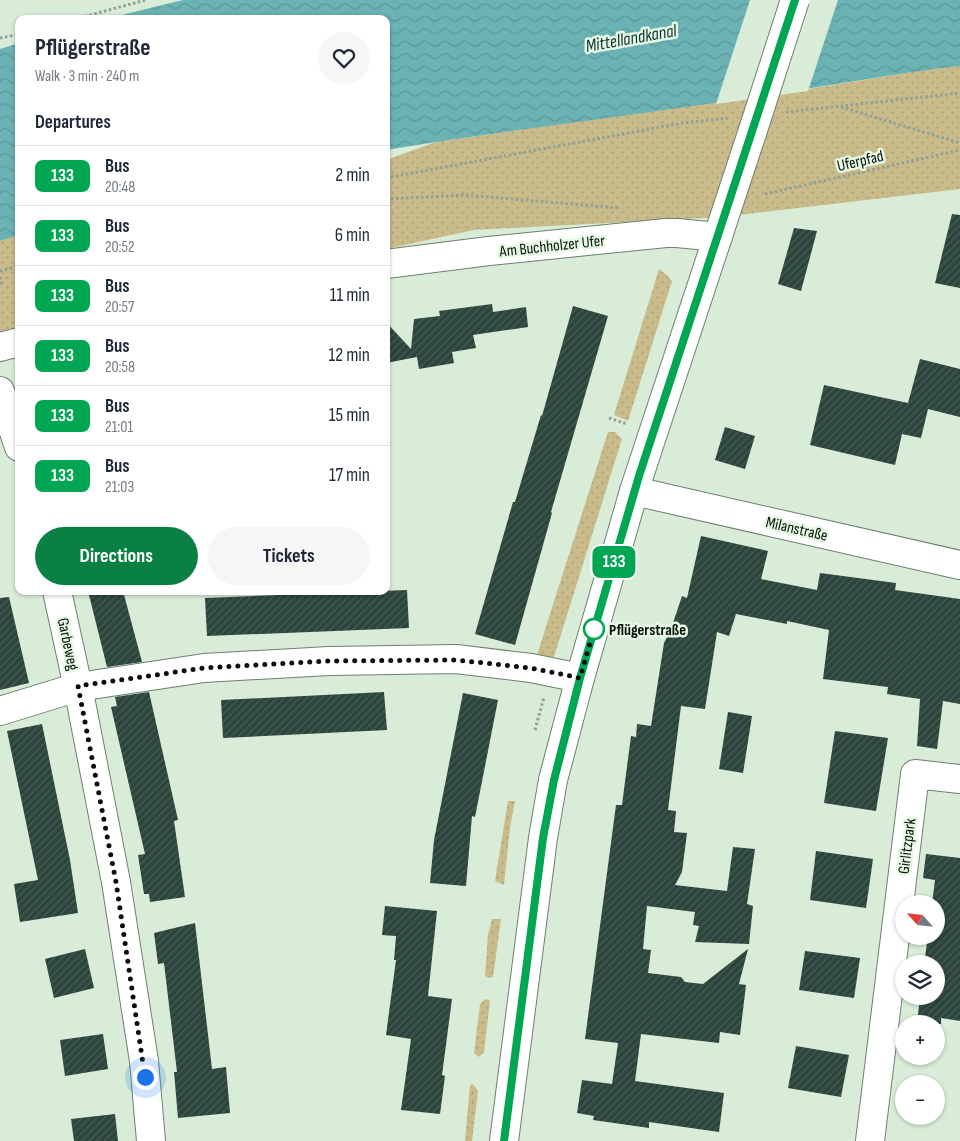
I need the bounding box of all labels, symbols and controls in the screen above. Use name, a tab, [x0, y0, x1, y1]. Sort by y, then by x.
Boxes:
water label: Mittellandkanal	[584, 20, 679, 57]
button: heart	[318, 32, 370, 84]
text: Pflügerstraße	[35, 33, 151, 62]
text: Walk · 3 min · 240 m	[35, 67, 139, 86]
text: Departures	[35, 111, 111, 134]
street label: Uferpfad	[835, 147, 885, 176]
text: Bus	[105, 155, 130, 178]
text: 2 min	[335, 164, 370, 187]
text: 133	[51, 165, 74, 186]
text: 20:48	[105, 178, 135, 197]
text: Bus	[105, 215, 130, 238]
text: 6 min	[335, 224, 370, 247]
text: 133	[51, 225, 74, 246]
street label: Am Buchholzer Ufer	[498, 231, 606, 262]
text: 20:52	[105, 238, 135, 257]
text: Bus	[105, 275, 130, 298]
text: 11 min	[330, 284, 370, 307]
text: 133	[51, 285, 74, 306]
text: 20:57	[105, 298, 134, 317]
text: Bus	[105, 335, 130, 358]
text: 12 min	[328, 344, 370, 367]
text: 133	[51, 345, 74, 366]
text: 20:58	[105, 358, 135, 377]
text: Bus	[105, 395, 130, 418]
text: 15 min	[329, 404, 370, 427]
text: 133	[51, 405, 74, 426]
text: 21:01	[105, 418, 133, 437]
text: Bus	[105, 455, 130, 478]
text: 17 min	[329, 464, 370, 487]
text: 133	[51, 465, 74, 486]
text: 21:03	[105, 478, 134, 497]
street label: Milanstraße	[764, 513, 829, 546]
button: Directions	[35, 527, 198, 585]
button: Tickets	[208, 527, 370, 585]
line badge: 133	[585, 546, 643, 578]
text: 133	[602, 551, 626, 572]
street label: Garbeweg	[53, 616, 82, 672]
marker: Pflügerstraße	[583, 618, 605, 640]
place label: Pflügerstraße	[609, 621, 686, 640]
street label: Girlitzpark	[895, 817, 920, 875]
north arrow	[895, 895, 945, 945]
map controls	[895, 895, 945, 1125]
button: layers	[895, 955, 945, 1005]
button: +	[895, 1015, 945, 1065]
your location	[133, 1065, 158, 1090]
button: −	[895, 1075, 945, 1125]

